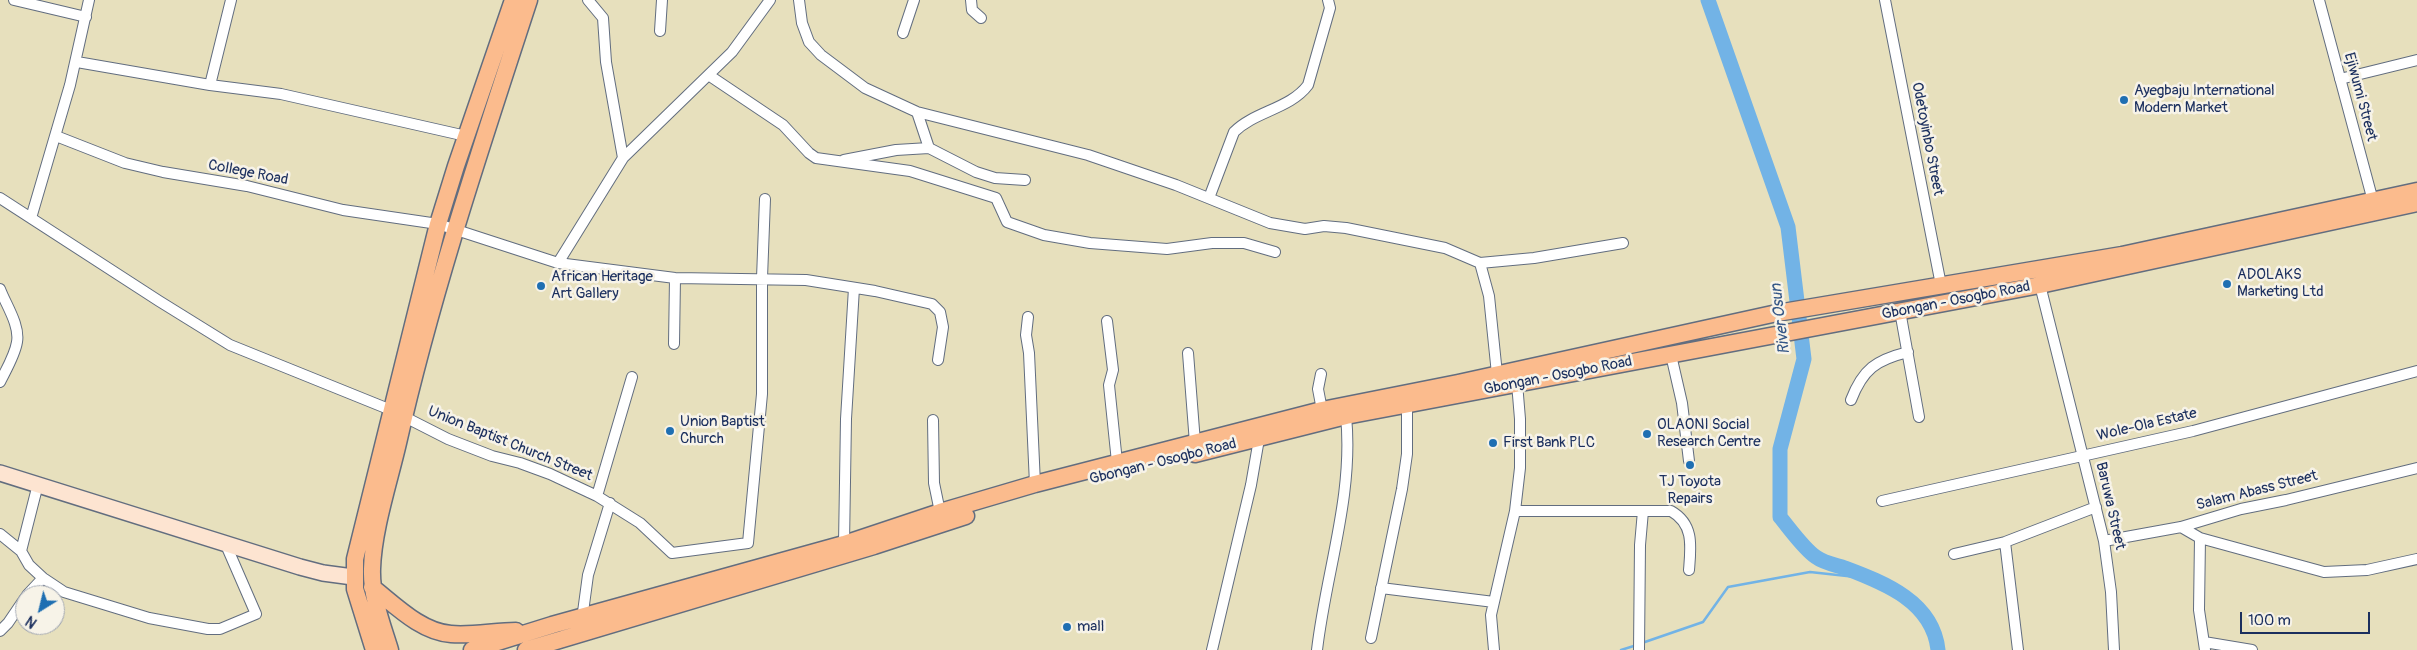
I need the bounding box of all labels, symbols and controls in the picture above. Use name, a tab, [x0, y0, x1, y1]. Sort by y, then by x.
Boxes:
street label: Ejiwumi Street	[2340, 51, 2380, 143]
street label: Odetoyinbo Street	[1907, 81, 1947, 197]
place label: Ayegbaju International Modern Market	[2134, 82, 2275, 117]
marker: Ayegbaju International Modern Market	[2118, 94, 2130, 106]
street label: College Road	[206, 156, 290, 190]
place label: ADOLAKS Marketing Ltd	[2237, 266, 2323, 301]
place label: African Heritage Art Gallery	[551, 268, 653, 303]
street label: Gbongan - Osogbo Road	[1880, 278, 2032, 324]
marker: ADOLAKS Marketing Ltd	[2221, 278, 2233, 290]
marker: African Heritage Art Gallery	[535, 280, 547, 292]
water label: River Osun	[1767, 283, 1795, 355]
street label: Gbongan - Osogbo Road	[1482, 353, 1634, 399]
street label: Union Baptist Church Street	[425, 403, 595, 485]
street label: Wole-Ola Estate	[2095, 405, 2199, 445]
place label: Union Baptist Church	[680, 413, 765, 448]
place label: OLAONI Social Research Centre	[1657, 416, 1761, 451]
marker: Union Baptist Church	[664, 425, 676, 437]
marker: OLAONI Social Research Centre	[1641, 428, 1653, 440]
place label: First Bank PLC	[1503, 434, 1595, 452]
street label: Gbongan - Osogbo Road	[1088, 435, 1238, 489]
marker: First Bank PLC	[1487, 437, 1499, 449]
marker: TJ Toyota Repairs	[1684, 459, 1696, 471]
street label: Baruwa Street	[2091, 460, 2129, 552]
street label: Salam Abass Street	[2195, 467, 2319, 515]
place label: TJ Toyota Repairs	[1659, 473, 1721, 508]
north arrow	[15, 585, 65, 635]
scale bar	[2242, 602, 2372, 634]
text: 100 m	[2248, 611, 2291, 630]
text: N	[23, 612, 40, 631]
place label: mall	[1077, 618, 1104, 636]
marker: mall	[1061, 621, 1073, 633]

